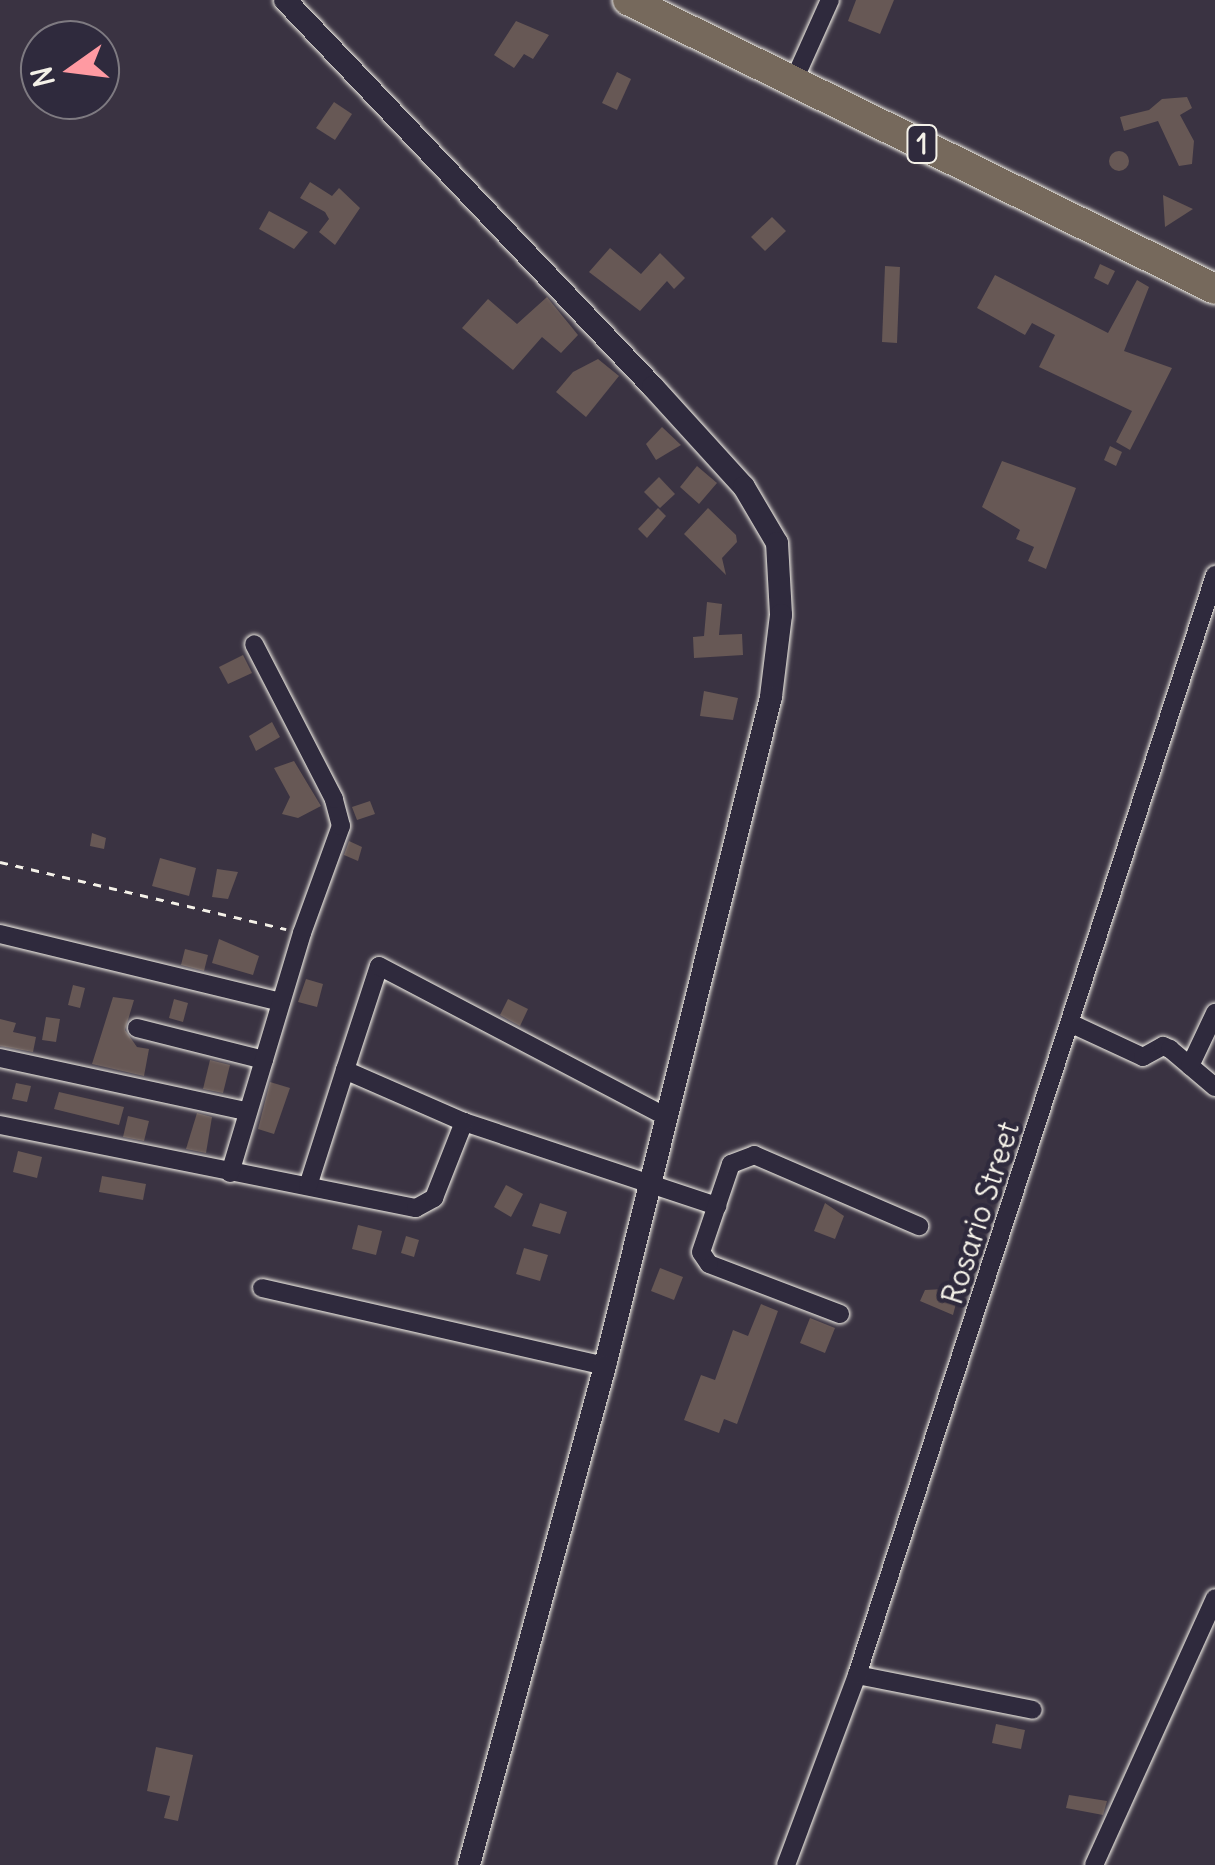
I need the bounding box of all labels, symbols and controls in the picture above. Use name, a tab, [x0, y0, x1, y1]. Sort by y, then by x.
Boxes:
north arrow	[20, 20, 120, 120]
text: N	[23, 63, 63, 91]
road number: 1	[904, 121, 940, 167]
street label: Rosario Street	[934, 1117, 1026, 1309]

